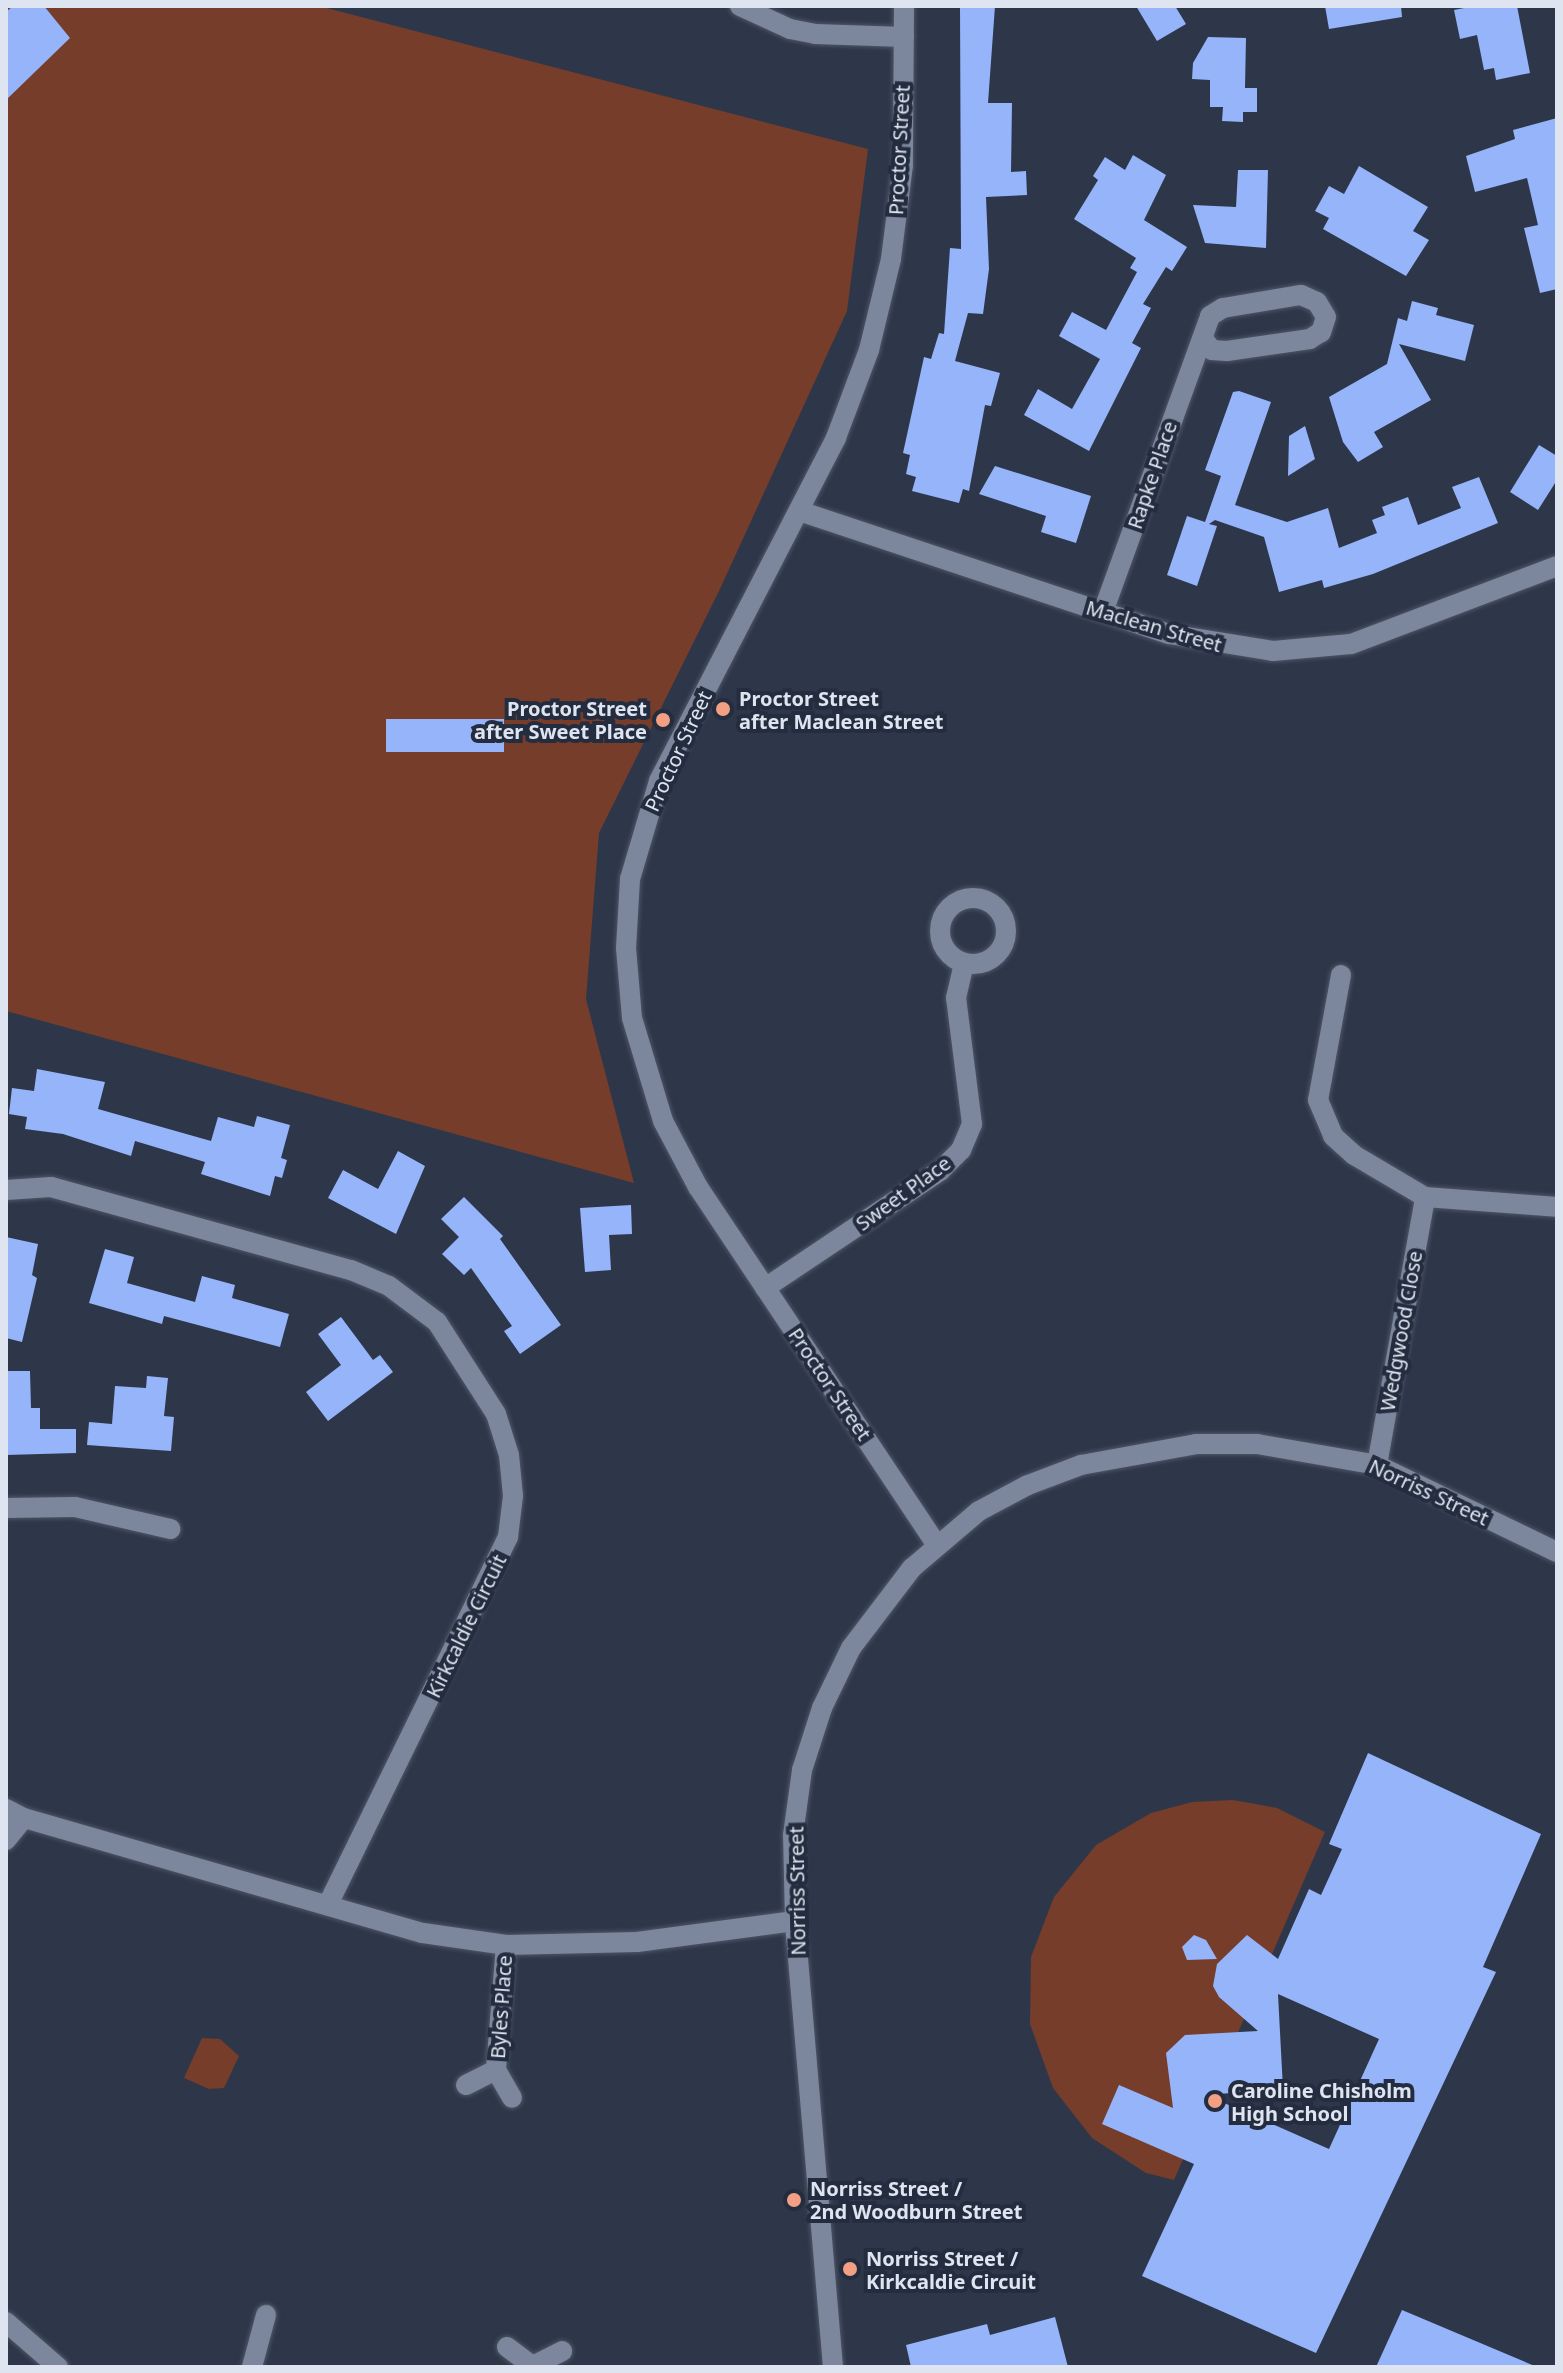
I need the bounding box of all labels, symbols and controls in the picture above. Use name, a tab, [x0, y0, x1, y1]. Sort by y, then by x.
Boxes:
street label: Proctor Street	[884, 84, 914, 216]
street label: Rapke Place	[1122, 418, 1182, 532]
street label: Maclean Street	[1083, 595, 1225, 657]
place label: Proctor Street after Maclean Street	[739, 686, 944, 733]
street label: Proctor Street	[640, 687, 716, 815]
place label: Proctor Street after Sweet Place	[474, 696, 647, 743]
marker: Proctor Street after Maclean Street	[714, 700, 732, 718]
marker: Proctor Street after Sweet Place	[654, 711, 672, 729]
street label: Sweet Place	[851, 1151, 955, 1235]
street label: Wedgwood Close	[1375, 1249, 1427, 1413]
street label: Proctor Street	[784, 1323, 876, 1445]
street label: Norriss Street	[1365, 1454, 1493, 1530]
street label: Kirkcaldie Circuit	[421, 1550, 511, 1702]
street label: Norriss Street	[784, 1826, 810, 1956]
street label: Byles Place	[485, 1954, 517, 2060]
place label: Caroline Chisholm High School	[1231, 2078, 1412, 2125]
marker: Caroline Chisholm High School	[1206, 2092, 1224, 2110]
place label: Norriss Street / 2nd Woodburn Street	[810, 2176, 1022, 2223]
marker: Norriss Street / 2nd Woodburn Street	[785, 2191, 803, 2209]
place label: Norriss Street / Kirkcaldie Circuit	[866, 2246, 1036, 2293]
marker: Norriss Street / Kirkcaldie Circuit	[841, 2260, 859, 2278]

